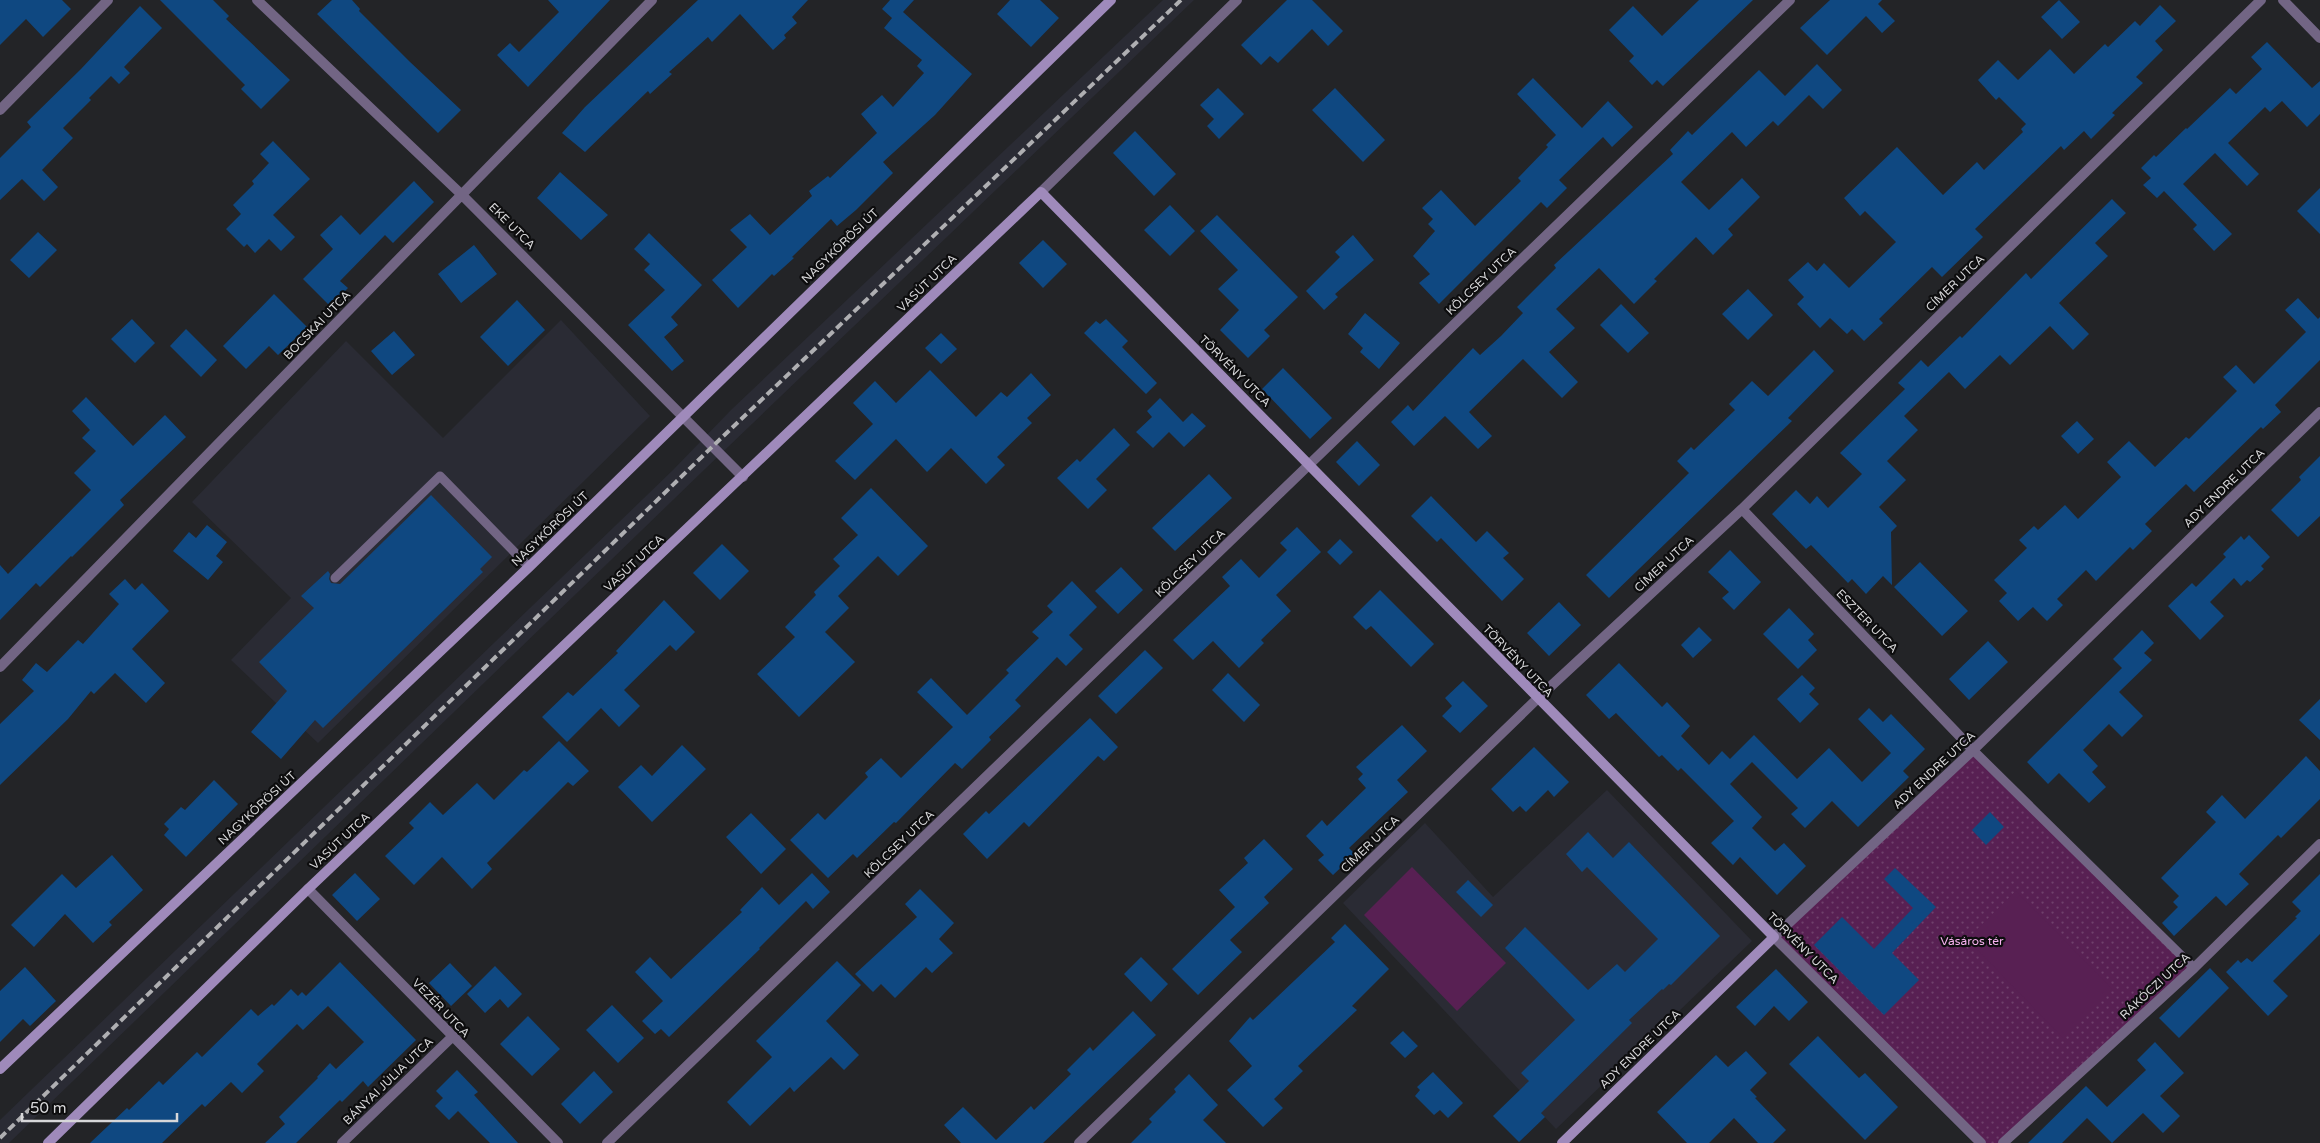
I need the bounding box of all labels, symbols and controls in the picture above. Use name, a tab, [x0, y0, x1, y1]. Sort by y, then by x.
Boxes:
street label: EKE UTCA	[486, 200, 538, 252]
street label: NAGYKŐRÖSI ÚT	[799, 205, 882, 286]
street label: KÖLCSEY UTCA	[1443, 244, 1519, 318]
street label: VASÚT UTCA	[894, 251, 960, 315]
street label: CÍMER UTCA	[1923, 252, 1987, 314]
street label: BOCSKAI UTCA	[281, 288, 353, 362]
street label: TÖRVÉNY UTCA	[1196, 332, 1274, 410]
street label: ADY ENDRE UTCA	[2181, 446, 2268, 530]
street label: NAGYKŐRÖSI ÚT	[509, 488, 592, 569]
street label: KÖLCSEY UTCA	[1152, 526, 1228, 600]
street label: VASÚT UTCA	[601, 532, 667, 594]
street label: CÍMER UTCA	[1631, 533, 1697, 595]
street label: ESZTER UTCA	[1833, 586, 1901, 656]
street label: TÖRVÉNY UTCA	[1480, 622, 1556, 700]
street label: ADY ENDRE UTCA	[1890, 728, 1978, 812]
street label: NAGYKŐRÖSI ÚT	[215, 768, 299, 848]
street label: KÖLCSEY UTCA	[861, 807, 937, 881]
street label: VASÚT UTCA	[307, 810, 373, 872]
street label: CÍMER UTCA	[1338, 813, 1402, 875]
street label: TÖRVÉNY UTCA	[1764, 909, 1842, 987]
park label: Vásáros tér	[1940, 934, 2004, 948]
street label: RÁKÓCZI UTCA	[2117, 950, 2193, 1022]
street label: VEZÉR UTCA	[409, 976, 473, 1040]
street label: ADY ENDRE UTCA	[1597, 1007, 1684, 1091]
street label: BÁNYAI JÚLIA UTCA	[340, 1034, 436, 1128]
scale bar	[22, 1090, 178, 1122]
text: 50 m	[30, 1099, 67, 1117]

